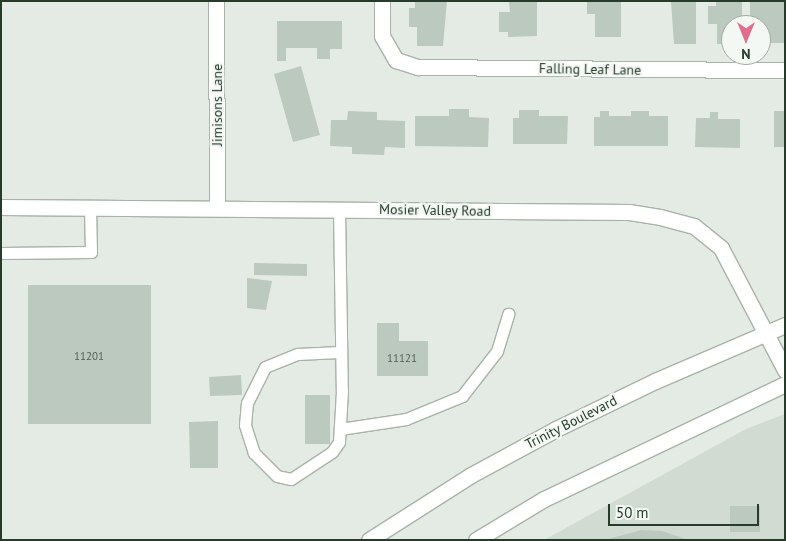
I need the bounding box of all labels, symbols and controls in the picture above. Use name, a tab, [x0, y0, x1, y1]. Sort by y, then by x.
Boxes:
north arrow	[721, 15, 771, 65]
text: N	[741, 45, 751, 63]
street label: Falling Leaf Lane	[539, 60, 641, 78]
street label: Jimisons Lane	[209, 64, 225, 146]
street label: Mosier Valley Road	[378, 201, 492, 219]
house number: 11201	[74, 349, 104, 363]
house number: 11121	[387, 351, 417, 365]
street label: Trinity Boulevard	[522, 392, 620, 452]
scale bar	[611, 494, 762, 526]
text: 50 m	[616, 503, 649, 522]

